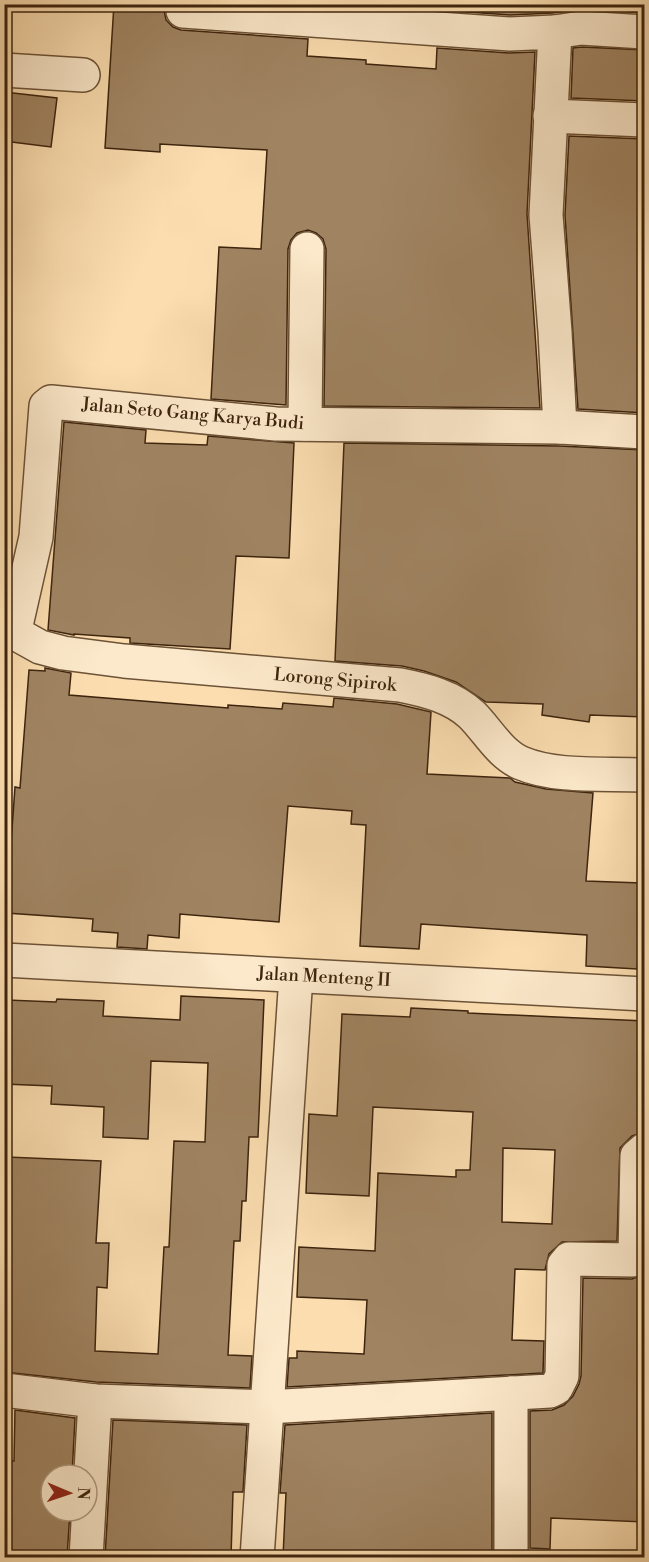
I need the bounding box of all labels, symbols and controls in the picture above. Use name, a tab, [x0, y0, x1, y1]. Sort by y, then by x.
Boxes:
street label: Jalan Seto Gang Karya Budi	[80, 393, 305, 435]
street label: Lorong Sipirok	[273, 663, 399, 697]
street label: Jalan Menteng II	[255, 962, 392, 992]
north arrow	[39, 1463, 99, 1523]
text: N	[73, 1487, 93, 1501]

